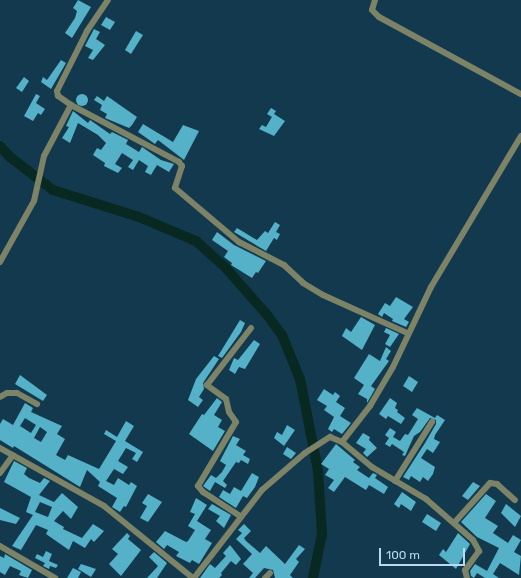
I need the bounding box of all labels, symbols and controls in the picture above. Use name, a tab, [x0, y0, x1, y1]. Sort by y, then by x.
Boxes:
scale bar	[381, 540, 467, 566]
text: 100 m	[386, 548, 420, 562]

